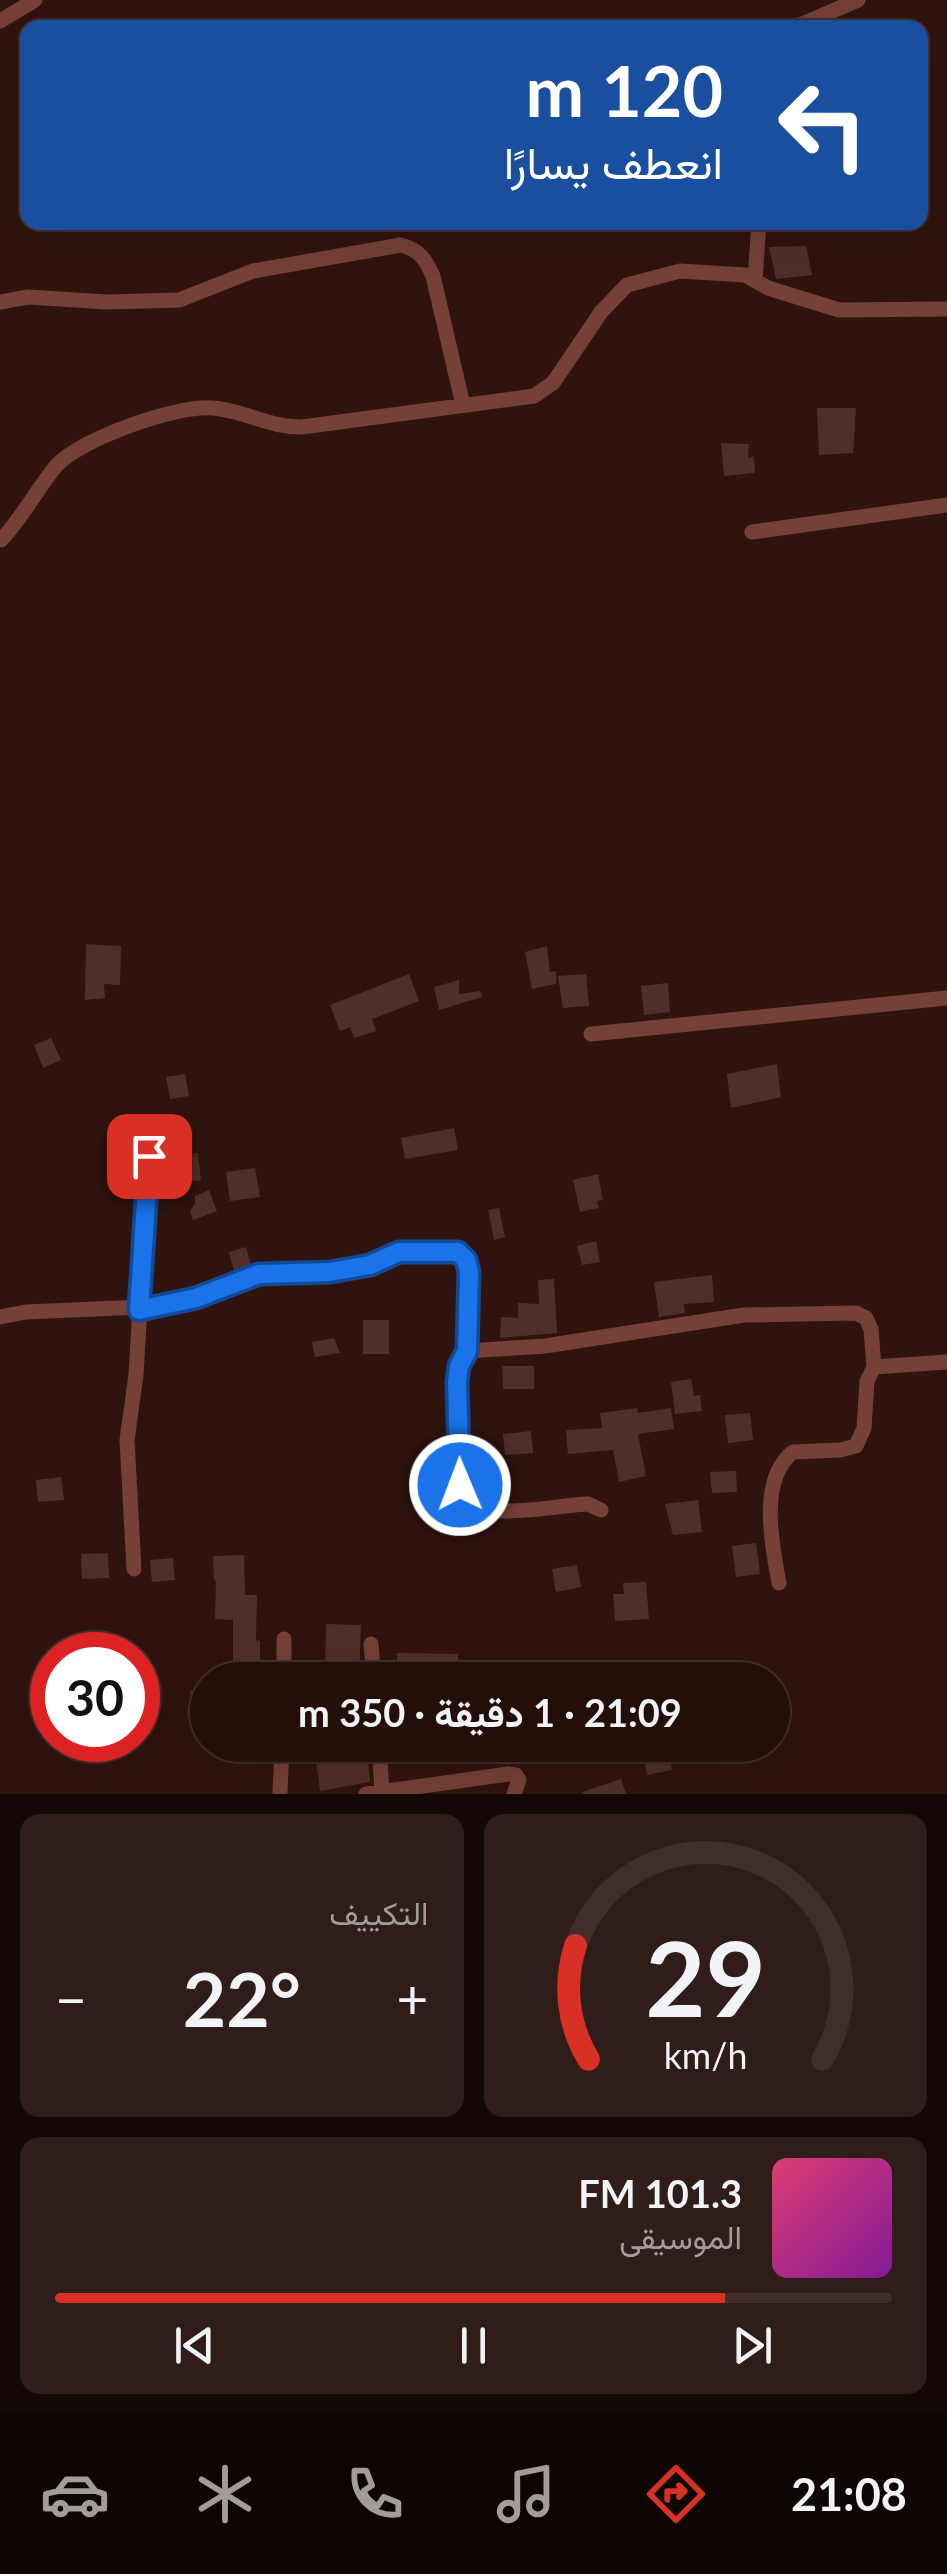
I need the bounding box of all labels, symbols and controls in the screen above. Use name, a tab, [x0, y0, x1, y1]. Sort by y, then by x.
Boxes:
text: 120 m	[526, 48, 723, 132]
icon: left	[758, 60, 888, 190]
text: انعطف يسارًا	[504, 135, 723, 189]
pin	[107, 1114, 192, 1199]
icon: arrive	[122, 1129, 177, 1184]
position arrow	[408, 1433, 512, 1537]
speed limit sign: 30	[30, 1632, 160, 1762]
text: 21:09 · 1 دقيقة · 350 m	[298, 1689, 682, 1735]
text: التكييف	[329, 1893, 429, 1932]
text: 29	[645, 1914, 766, 2039]
text: 22°	[183, 1953, 301, 2043]
text: −	[55, 1965, 87, 2031]
text: +	[397, 1965, 428, 2031]
text: km/h	[663, 2034, 747, 2077]
text: 101.3 FM	[578, 2170, 742, 2216]
text: الموسيقى	[619, 2217, 742, 2256]
icon: previous	[167, 2318, 222, 2373]
icon: pause	[446, 2318, 501, 2373]
icon: next	[725, 2318, 780, 2373]
icon: car	[40, 2459, 110, 2529]
icon: climate	[190, 2459, 260, 2529]
icon: phone	[340, 2459, 410, 2529]
icon: music	[491, 2459, 561, 2529]
icon: directions	[641, 2459, 711, 2529]
text: 21:08	[791, 2467, 907, 2521]

